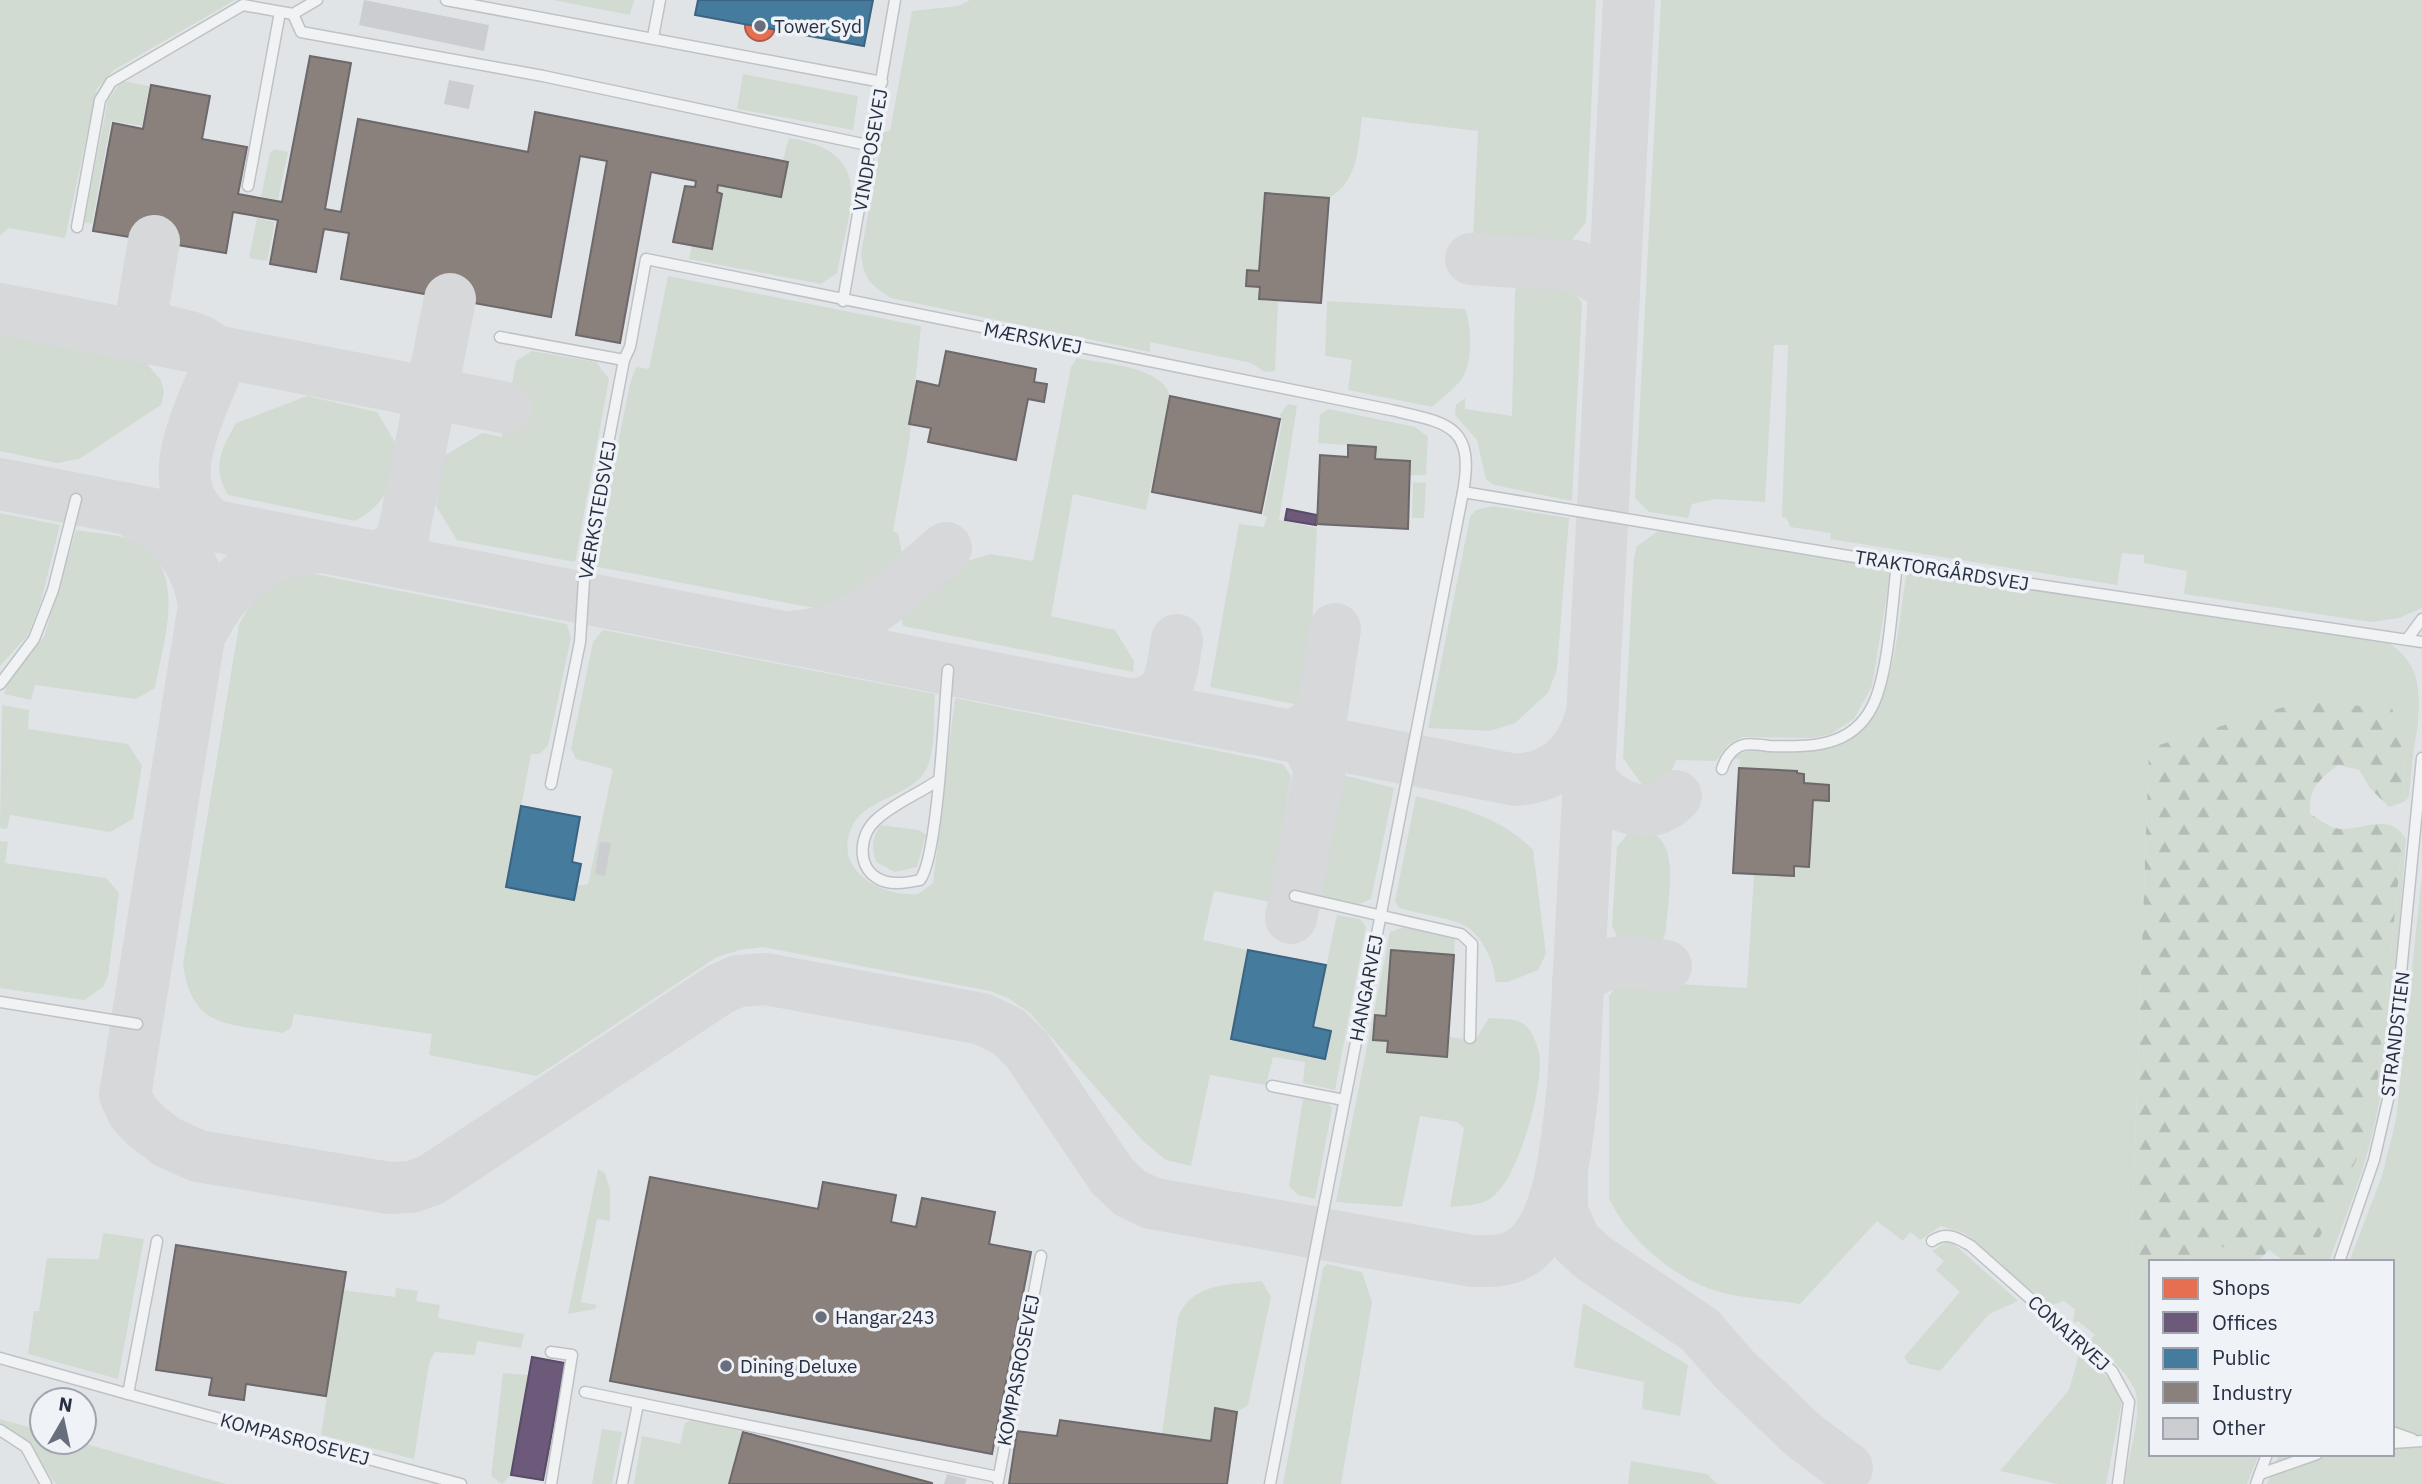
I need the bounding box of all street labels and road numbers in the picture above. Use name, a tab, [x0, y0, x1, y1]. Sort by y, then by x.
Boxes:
street label: VINDPOSEVEJ	[847, 87, 893, 213]
street label: MÆRSKVEJ	[982, 317, 1084, 359]
street label: VÆRKSTEDSVEJ	[573, 439, 621, 581]
street label: TRAKTORGÅRDSVEJ	[1853, 544, 2031, 596]
street label: HANGARVEJ	[1344, 933, 1388, 1043]
street label: STRANDSTIEN	[2375, 970, 2415, 1098]
street label: CONAIRVEJ	[2023, 1290, 2115, 1376]
street label: KOMPASROSEVEJ	[992, 1292, 1044, 1448]
street label: KOMPASROSEVEJ	[218, 1408, 372, 1470]

